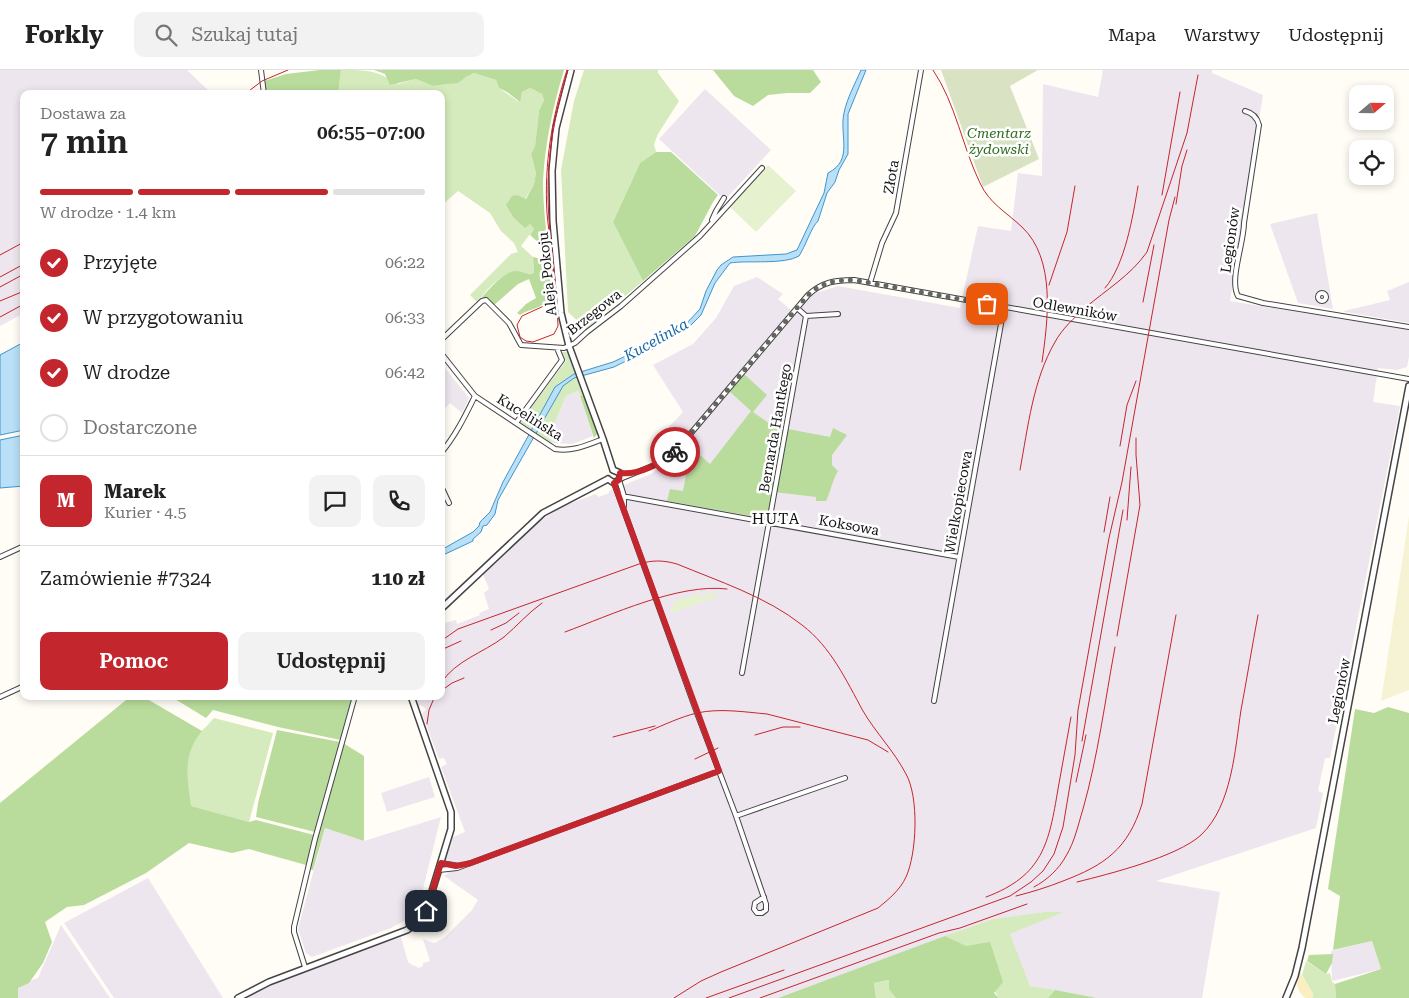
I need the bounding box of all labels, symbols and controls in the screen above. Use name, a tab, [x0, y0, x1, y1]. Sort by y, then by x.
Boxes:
search box	[134, 12, 484, 57]
text: Forkly	[25, 21, 104, 49]
icon: search	[152, 21, 180, 49]
text: Szukaj tutaj	[192, 23, 298, 46]
text: Mapa	[1108, 24, 1156, 45]
text: Warstwy	[1184, 24, 1260, 45]
text: Udostępnij	[1288, 24, 1384, 45]
north arrow	[1349, 85, 1394, 130]
map controls	[1349, 85, 1394, 185]
text: Dostawa za	[40, 104, 126, 123]
text: 06:55–07:00	[317, 121, 425, 144]
text: 7 min	[40, 123, 128, 161]
park label: Cmentarz żydowski	[967, 125, 1031, 157]
button: locate	[1349, 140, 1394, 185]
street label: Złota	[880, 158, 902, 195]
text: W drodze · 1.4 km	[40, 203, 176, 222]
street label: Legionów	[1217, 206, 1243, 274]
street label: Aleja Pokoju	[535, 231, 559, 317]
icon: check	[40, 249, 68, 277]
text: Przyjęte	[83, 251, 157, 274]
text: 06:22	[385, 253, 425, 272]
pin	[966, 283, 1008, 325]
street label: Brzegowa	[564, 286, 625, 338]
icon: bag	[973, 290, 1001, 318]
street label: Odlewników	[1032, 294, 1119, 324]
icon: check	[40, 304, 68, 332]
text: W przygotowaniu	[83, 306, 243, 329]
text: 06:33	[385, 308, 425, 327]
water label: Kucelinka	[620, 315, 691, 366]
icon: check	[40, 359, 68, 387]
text: W drodze	[83, 361, 170, 384]
street label: Bernarda Hantkego	[756, 362, 794, 494]
text: 06:42	[385, 363, 425, 382]
street label: Kucelińska	[494, 391, 566, 444]
text: Dostarczone	[83, 416, 197, 439]
courier	[650, 427, 700, 477]
icon: bike	[661, 438, 689, 466]
street label: Wielkopiecowa	[941, 449, 975, 555]
button: chat	[309, 475, 361, 527]
button: phone	[373, 475, 425, 527]
text: Marek	[104, 480, 166, 503]
text: M	[57, 489, 75, 512]
text: Kurier · 4.5	[104, 503, 186, 522]
district label: HUTA	[752, 510, 800, 528]
street label: Koksowa	[818, 512, 881, 538]
text: Zamówienie #7324	[40, 567, 211, 590]
text: 110 zł	[371, 567, 425, 590]
button: Pomoc	[40, 632, 228, 690]
button: Udostępnij	[238, 632, 425, 690]
street label: Legionów	[1325, 657, 1353, 725]
pin	[405, 890, 447, 932]
icon: home	[412, 897, 440, 925]

